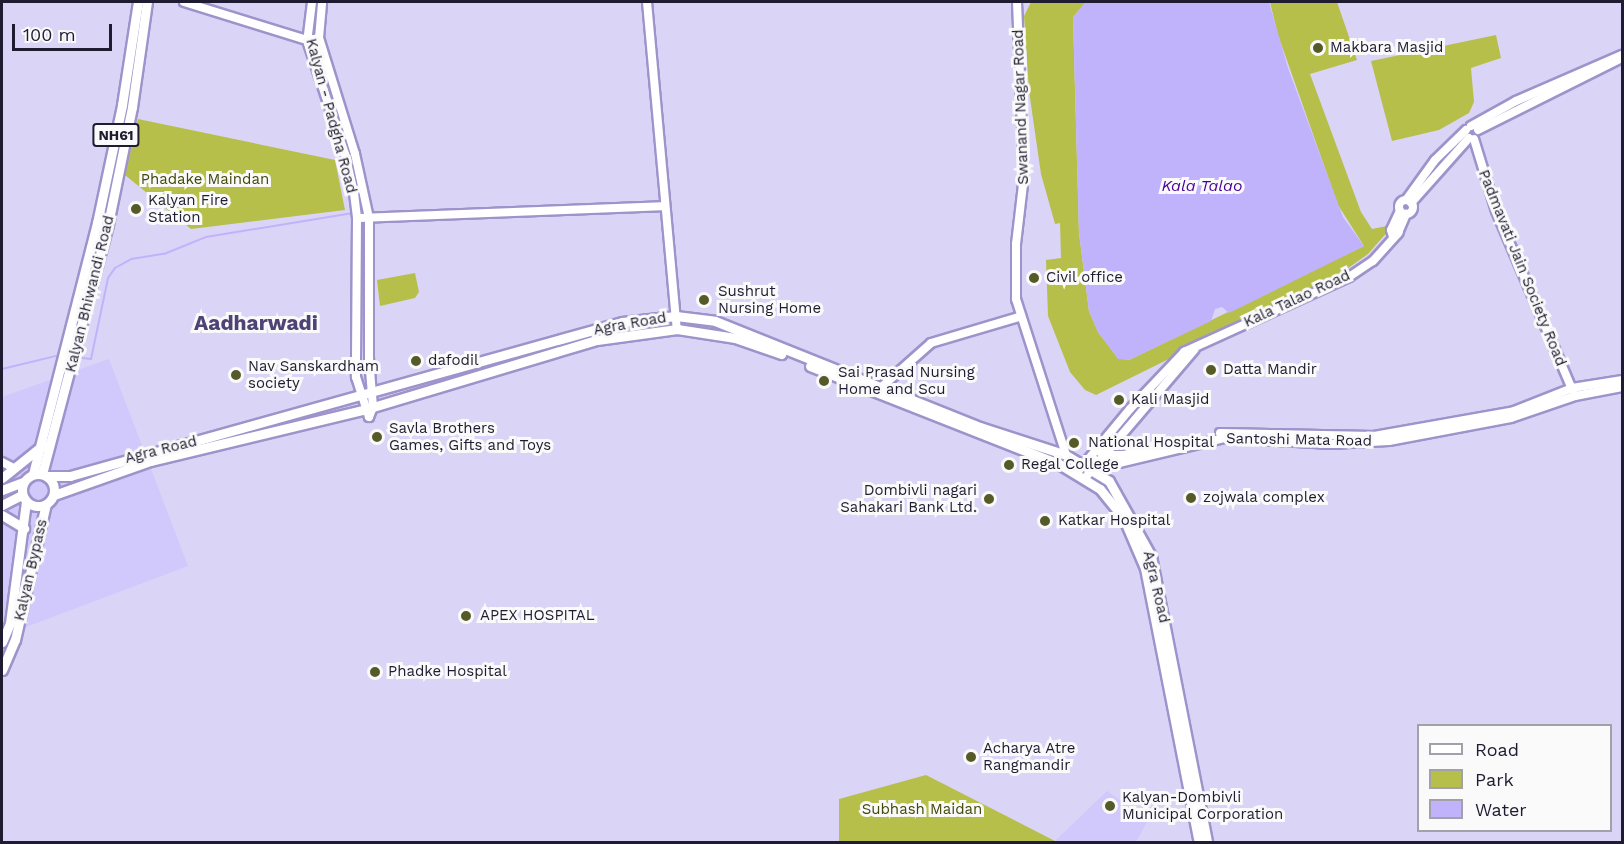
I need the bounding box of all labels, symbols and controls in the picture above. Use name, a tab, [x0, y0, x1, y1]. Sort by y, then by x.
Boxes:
scale bar	[15, 12, 116, 50]
text: 100 m	[23, 24, 76, 45]
street label: Swanand Nagar Road	[1009, 29, 1033, 185]
street label: Kalyan - Padgha Road	[302, 36, 360, 196]
place label: Makbara Masjid	[1330, 39, 1444, 57]
marker: Makbara Masjid	[1311, 41, 1325, 55]
road number: NH61	[92, 124, 140, 146]
street label: Padmavati Jain Society Road	[1474, 167, 1570, 369]
park label: Phadake Maindan	[141, 171, 269, 189]
water label: Kala Talao	[1161, 176, 1243, 196]
place label: Kalyan Fire Station	[148, 191, 228, 226]
marker: Kalyan Fire Station	[129, 202, 143, 216]
street label: Kalyan Bhiwandi Road	[62, 214, 118, 374]
street label: Kala Talao Road	[1241, 266, 1353, 332]
place label: Civil office	[1046, 269, 1123, 287]
marker: Civil office	[1027, 271, 1041, 285]
place label: Sushrut Nursing Home	[718, 282, 821, 317]
marker: Sushrut Nursing Home	[695, 291, 713, 309]
street label: Agra Road	[592, 309, 668, 339]
district label: Aadharwadi	[194, 310, 318, 336]
place label: dafodil	[428, 352, 478, 370]
marker: dafodil	[409, 354, 423, 368]
place label: Nav Sanskardham society	[248, 357, 379, 392]
place label: Datta Mandir	[1223, 361, 1317, 379]
place label: Sai Prasad Nursing Home and Scu	[838, 363, 975, 398]
marker: Datta Mandir	[1204, 363, 1218, 377]
marker: Nav Sanskardham society	[229, 368, 243, 382]
marker: Sai Prasad Nursing Home and Scu	[815, 372, 833, 390]
place label: Kali Masjid	[1131, 391, 1209, 409]
marker: Kali Masjid	[1112, 393, 1126, 407]
place label: Savla Brothers Games, Gifts and Toys	[389, 419, 552, 454]
marker: Savla Brothers Games, Gifts and Toys	[370, 430, 384, 444]
street label: Santoshi Mata Road	[1226, 430, 1372, 450]
street label: Agra Road	[123, 432, 199, 468]
marker: National Hospital	[1065, 434, 1083, 452]
place label: National Hospital	[1088, 434, 1214, 452]
place label: Regal College	[1021, 456, 1119, 474]
marker: Regal College	[1002, 458, 1016, 472]
place label: Dombivli nagari Sahakari Bank Ltd.	[840, 481, 977, 516]
place label: zojwala complex	[1203, 489, 1325, 507]
marker: zojwala complex	[1184, 491, 1198, 505]
marker: Dombivli nagari Sahakari Bank Ltd.	[982, 492, 996, 506]
marker: Katkar Hospital	[1036, 512, 1054, 530]
place label: Katkar Hospital	[1058, 512, 1171, 530]
street label: Kalyan Bypass	[11, 517, 51, 623]
street label: Agra Road	[1139, 549, 1173, 625]
marker: APEX HOSPITAL	[457, 607, 475, 625]
place label: APEX HOSPITAL	[480, 607, 595, 625]
marker: Phadke Hospital	[366, 663, 384, 681]
place label: Phadke Hospital	[388, 663, 507, 681]
legend	[1417, 724, 1612, 832]
place label: Acharya Atre Rangmandir	[983, 739, 1076, 774]
text: Road	[1475, 739, 1519, 760]
marker: Acharya Atre Rangmandir	[964, 750, 978, 764]
text: Park	[1475, 769, 1514, 790]
place label: Kalyan-Dombivli Municipal Corporation	[1122, 788, 1284, 823]
marker: Kalyan-Dombivli Municipal Corporation	[1103, 799, 1117, 813]
text: Water	[1475, 799, 1527, 820]
park label: Subhash Maidan	[862, 801, 982, 819]

